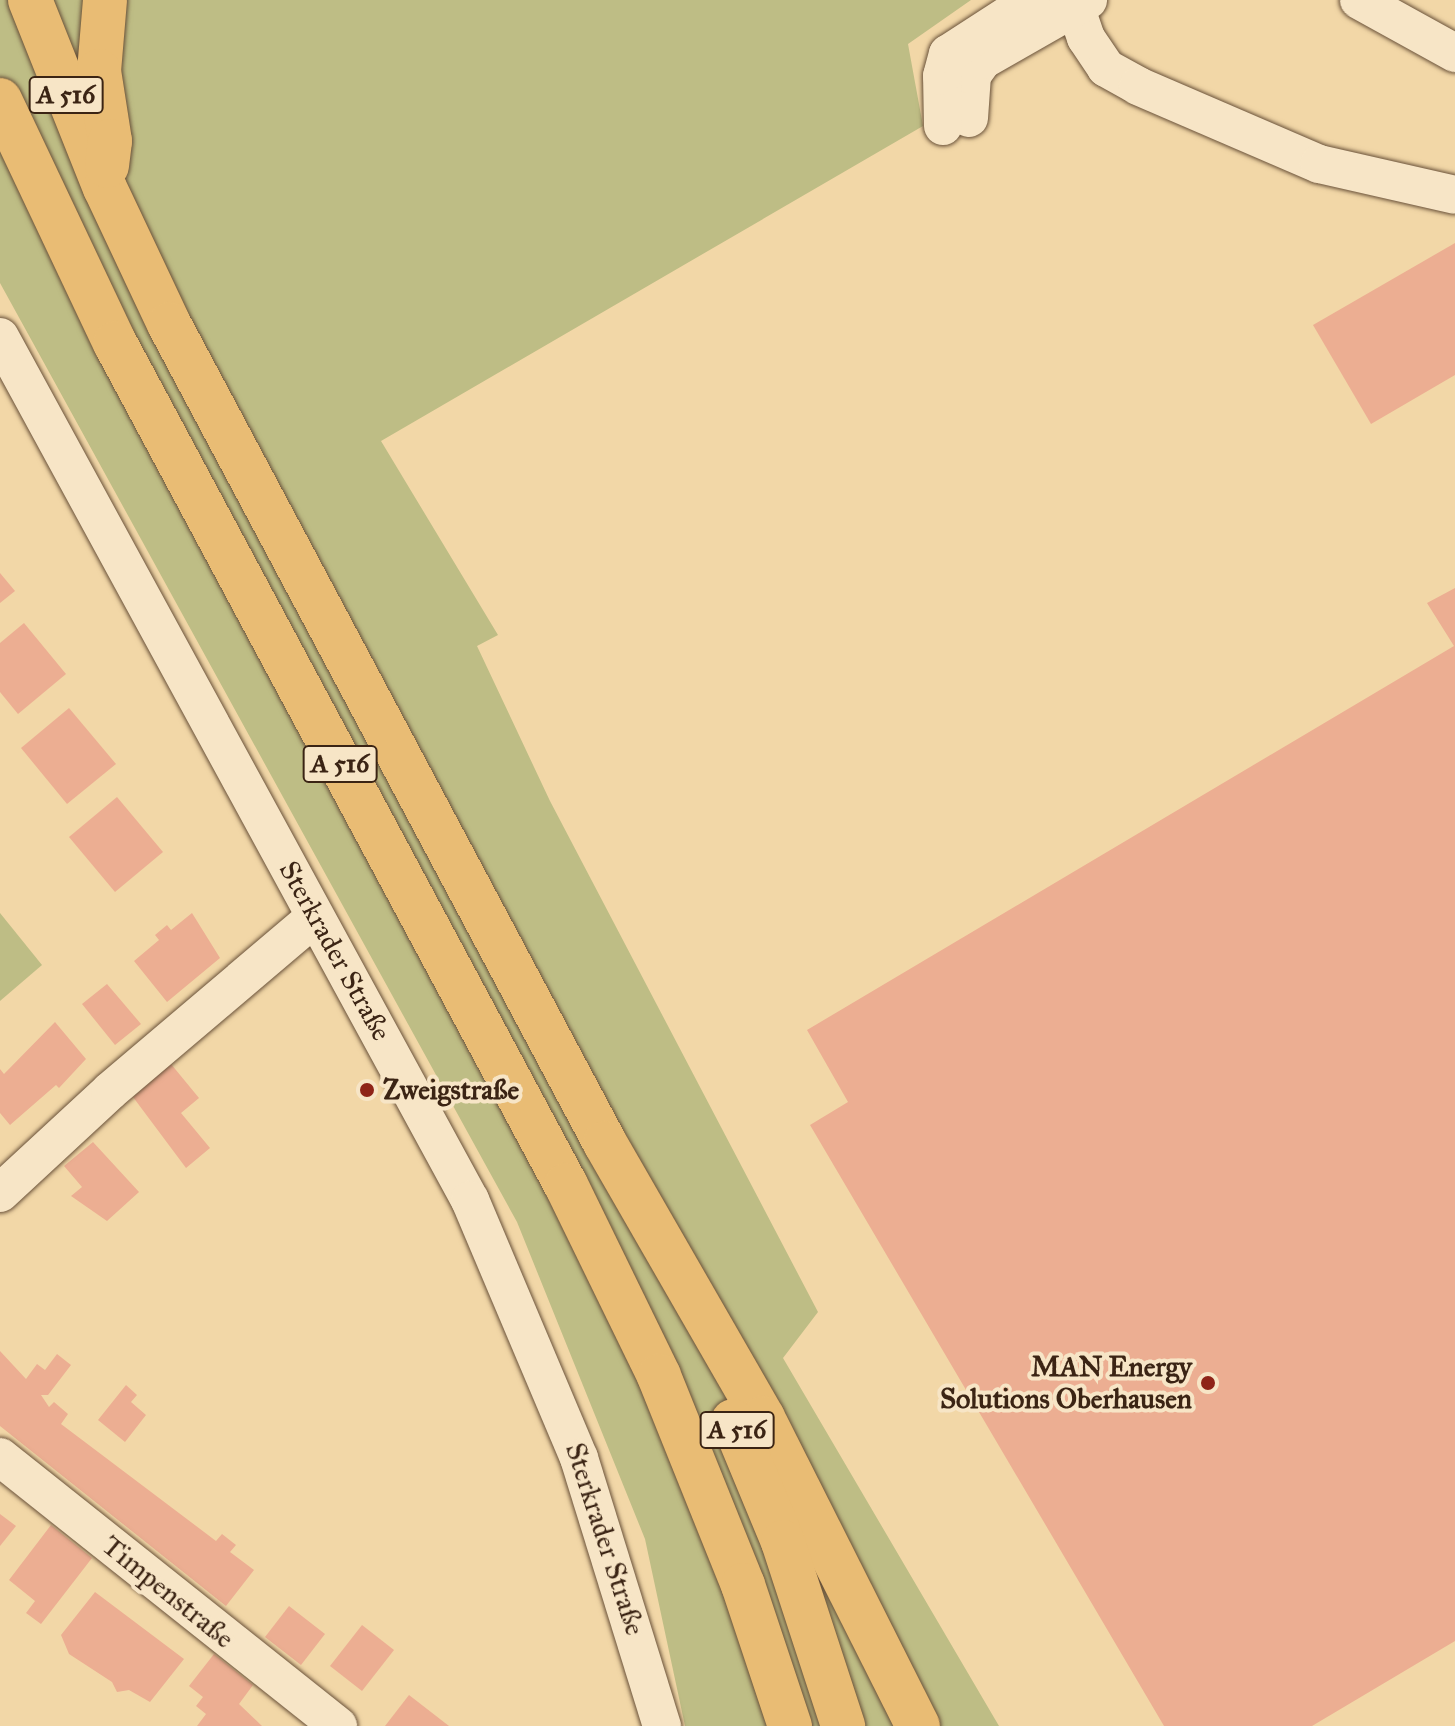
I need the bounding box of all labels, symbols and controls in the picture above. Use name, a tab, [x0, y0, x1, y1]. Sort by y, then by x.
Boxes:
road number: A 516	[28, 73, 104, 117]
road number: A 516	[302, 742, 378, 786]
street label: Sterkrader Straße	[272, 855, 398, 1047]
place label: Zweigstraße	[383, 1073, 519, 1107]
marker: Zweigstraße	[358, 1081, 376, 1099]
place label: MAN Energy Solutions Oberhausen	[940, 1350, 1192, 1416]
marker: MAN Energy Solutions Oberhausen	[1199, 1374, 1217, 1392]
road number: A 516	[699, 1408, 775, 1452]
street label: Sterkrader Straße	[558, 1439, 652, 1639]
street label: Timpenstraße	[95, 1529, 241, 1655]

